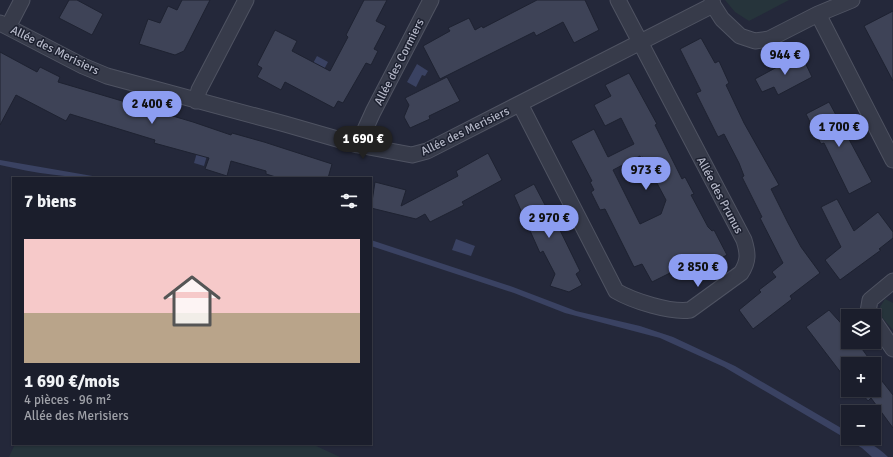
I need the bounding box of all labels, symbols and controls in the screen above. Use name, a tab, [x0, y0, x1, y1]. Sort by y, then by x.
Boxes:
street label: Allée des Cormiers	[371, 16, 428, 108]
street label: Allée des Merisiers	[8, 23, 102, 78]
pin: 944 €	[757, 42, 813, 76]
text: 944 €	[770, 47, 800, 63]
pin: 2 400 €	[115, 91, 189, 125]
text: 2 400 €	[132, 96, 172, 112]
street label: Allée des Merisiers	[418, 104, 512, 159]
pin: 1 700 €	[802, 114, 876, 148]
text: 1 700 €	[819, 119, 859, 135]
pin: 1 690 €	[326, 126, 400, 160]
text: 1 690 €	[343, 131, 383, 147]
street label: Allée des Prunus	[693, 154, 746, 236]
pin: 973 €	[618, 157, 674, 191]
text: 973 €	[631, 162, 661, 178]
icon: filters	[338, 190, 360, 212]
text: 7 biens	[24, 191, 76, 212]
pin: 2 970 €	[512, 205, 586, 239]
text: 2 970 €	[529, 210, 569, 226]
pin: 2 850 €	[661, 254, 735, 288]
text: 2 850 €	[678, 259, 718, 275]
icon: home	[156, 265, 228, 337]
map controls	[841, 309, 881, 445]
button: layers	[841, 309, 881, 349]
button: +	[841, 357, 881, 397]
text: 1 690 €/mois	[24, 371, 120, 392]
text: 4 pièces · 96 m²	[24, 392, 111, 408]
button: −	[841, 405, 881, 445]
text: Allée des Merisiers	[24, 408, 129, 424]

